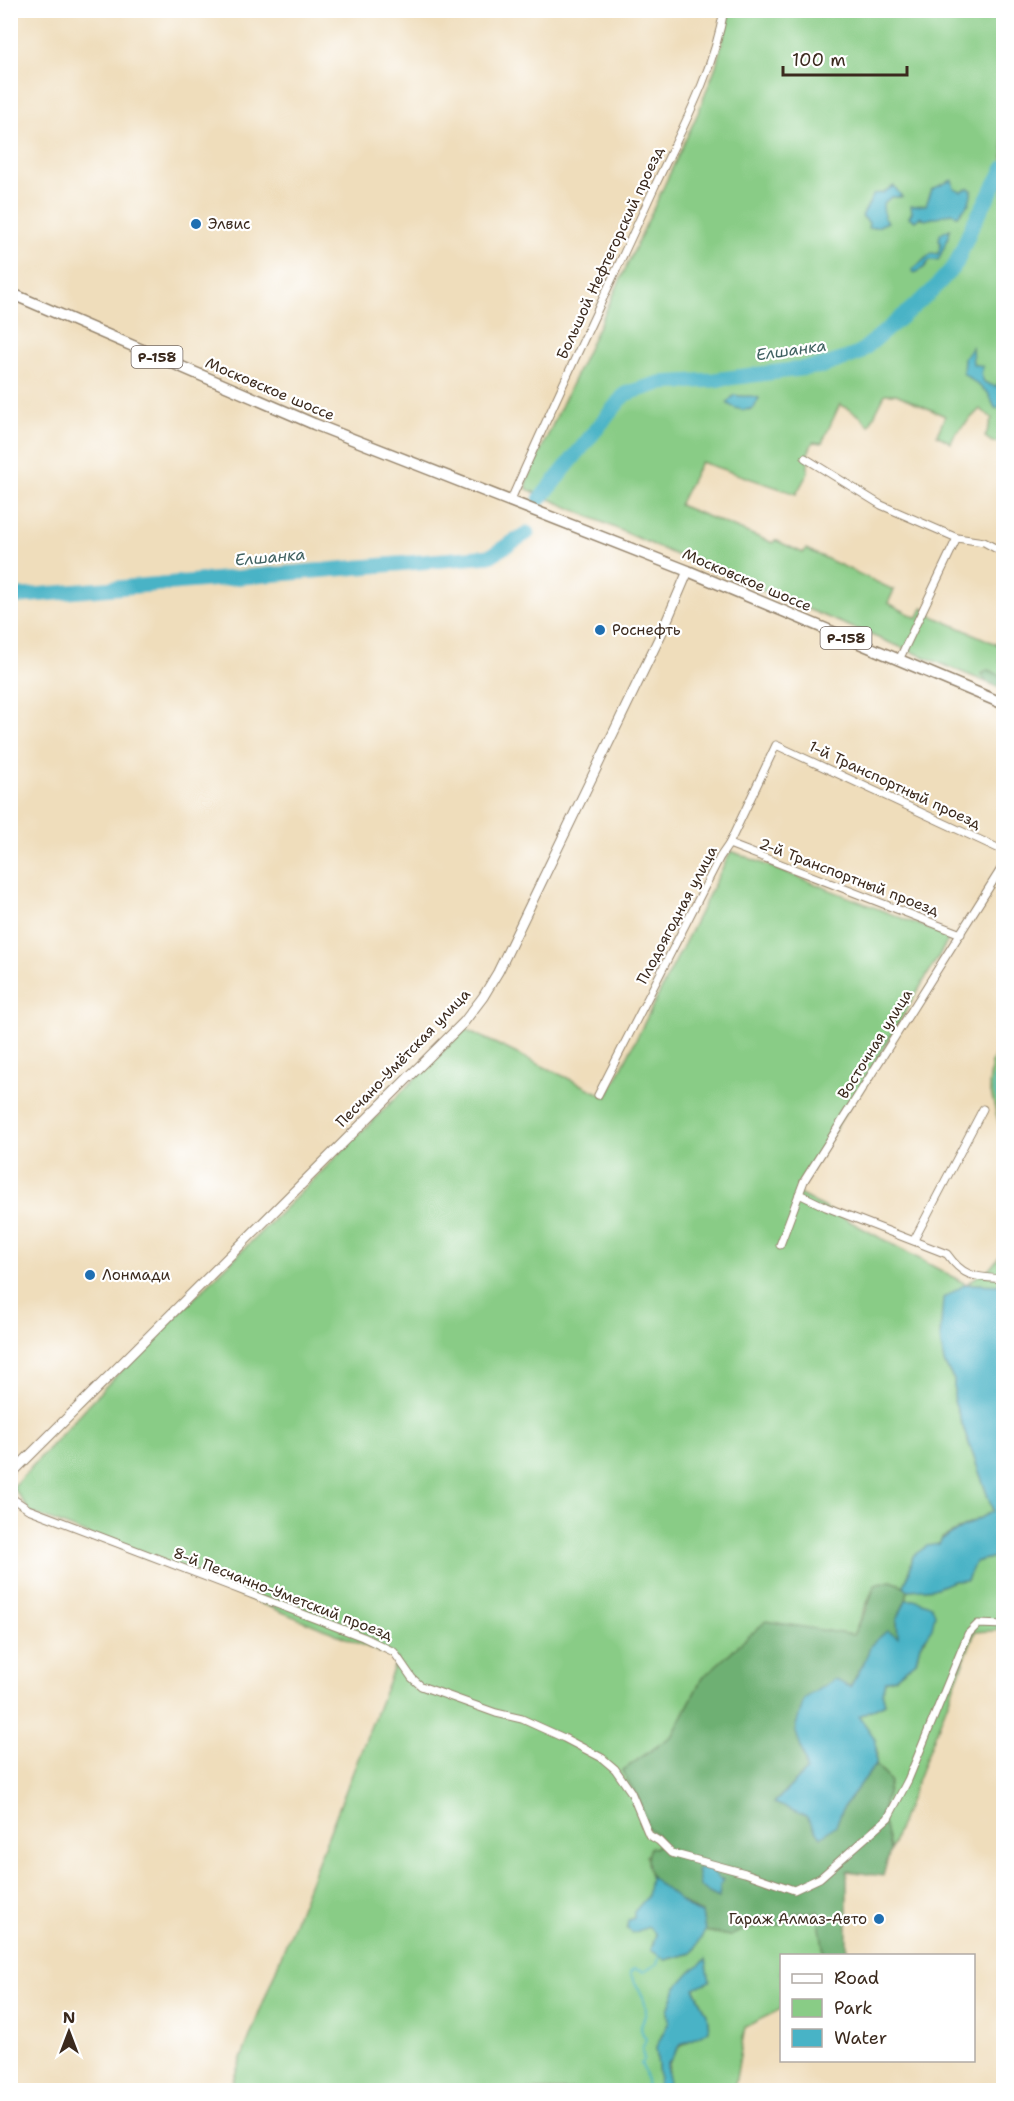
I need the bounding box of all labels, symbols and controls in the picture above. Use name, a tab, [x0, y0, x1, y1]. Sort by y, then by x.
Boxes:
scale bar	[783, 39, 908, 77]
text: 100 m	[792, 48, 846, 72]
street label: Большой Нефтегорский проезд	[552, 143, 668, 363]
place label: Элвис	[208, 214, 251, 234]
marker: Элвис	[189, 217, 203, 231]
water label: Елшанка	[754, 335, 828, 365]
road number: Р-158	[132, 346, 182, 368]
street label: Московское шоссе	[202, 353, 338, 425]
water label: Елшанка	[234, 543, 306, 571]
street label: Московское шоссе	[679, 544, 815, 616]
place label: Роснефть	[612, 620, 681, 640]
marker: Роснефть	[593, 623, 607, 637]
road number: Р-158	[820, 627, 872, 649]
street label: 1-й Транспортный проезд	[806, 736, 985, 834]
street label: 2-й Транспортный проезд	[756, 833, 942, 921]
street label: Плодоягодная улица	[632, 842, 722, 988]
street label: Песчано-Умётская улица	[331, 984, 475, 1132]
street label: Восточная улица	[833, 985, 917, 1103]
place label: Лонмади	[102, 1265, 170, 1285]
marker: Лонмади	[83, 1268, 97, 1282]
street label: 8-й Песчанно-Уметский проезд	[170, 1543, 396, 1645]
place label: Гараж Алмаз-Авто	[729, 1909, 867, 1929]
marker: Гараж Алмаз-Авто	[872, 1912, 886, 1926]
legend	[780, 1954, 975, 2062]
text: Road	[834, 1966, 879, 1990]
text: Park	[834, 1996, 873, 2020]
north arrow	[39, 2002, 99, 2062]
text: N	[63, 2007, 75, 2028]
text: Water	[834, 2026, 887, 2050]

